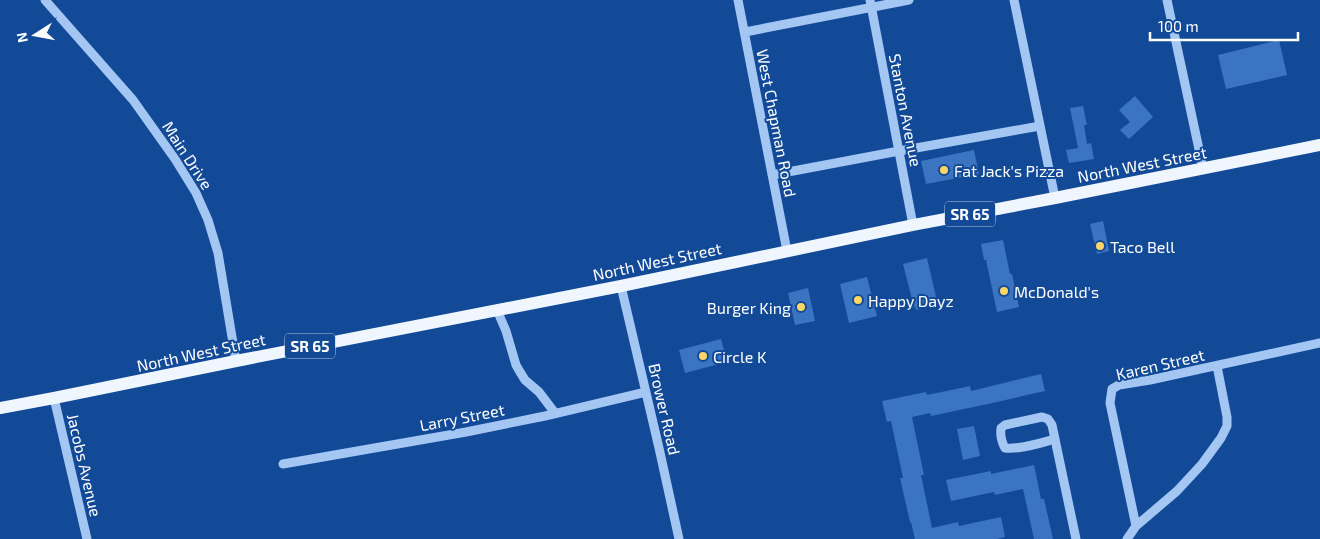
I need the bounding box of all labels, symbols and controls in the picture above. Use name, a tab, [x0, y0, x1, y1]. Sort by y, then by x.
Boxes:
north arrow	[10, 10, 60, 60]
scale bar	[1150, 10, 1298, 42]
text: 100 m	[1158, 17, 1199, 35]
text: N	[12, 31, 31, 44]
street label: West Chapman Road	[753, 47, 801, 199]
street label: Stanton Avenue	[886, 52, 926, 168]
street label: Main Drive	[159, 117, 217, 193]
street label: North West Street	[1076, 142, 1208, 186]
place label: Fat Jack's Pizza	[954, 161, 1064, 180]
marker: Fat Jack's Pizza	[938, 164, 950, 176]
road number: SR 65	[945, 202, 995, 226]
place label: Taco Bell	[1110, 237, 1175, 256]
street label: North West Street	[591, 238, 723, 284]
marker: Taco Bell	[1094, 240, 1106, 252]
place label: McDonald's	[1014, 282, 1099, 301]
marker: McDonald's	[998, 285, 1010, 297]
place label: Happy Dayz	[868, 291, 954, 310]
marker: Happy Dayz	[852, 294, 864, 306]
place label: Burger King	[707, 298, 791, 317]
marker: Burger King	[795, 301, 807, 313]
street label: North West Street	[135, 329, 267, 375]
road number: SR 65	[285, 334, 335, 358]
street label: Karen Street	[1114, 345, 1206, 383]
place label: Circle K	[713, 347, 767, 366]
marker: Circle K	[697, 350, 709, 362]
street label: Brower Road	[645, 361, 685, 457]
street label: Larry Street	[418, 399, 506, 435]
street label: Jacobs Avenue	[64, 412, 106, 518]

